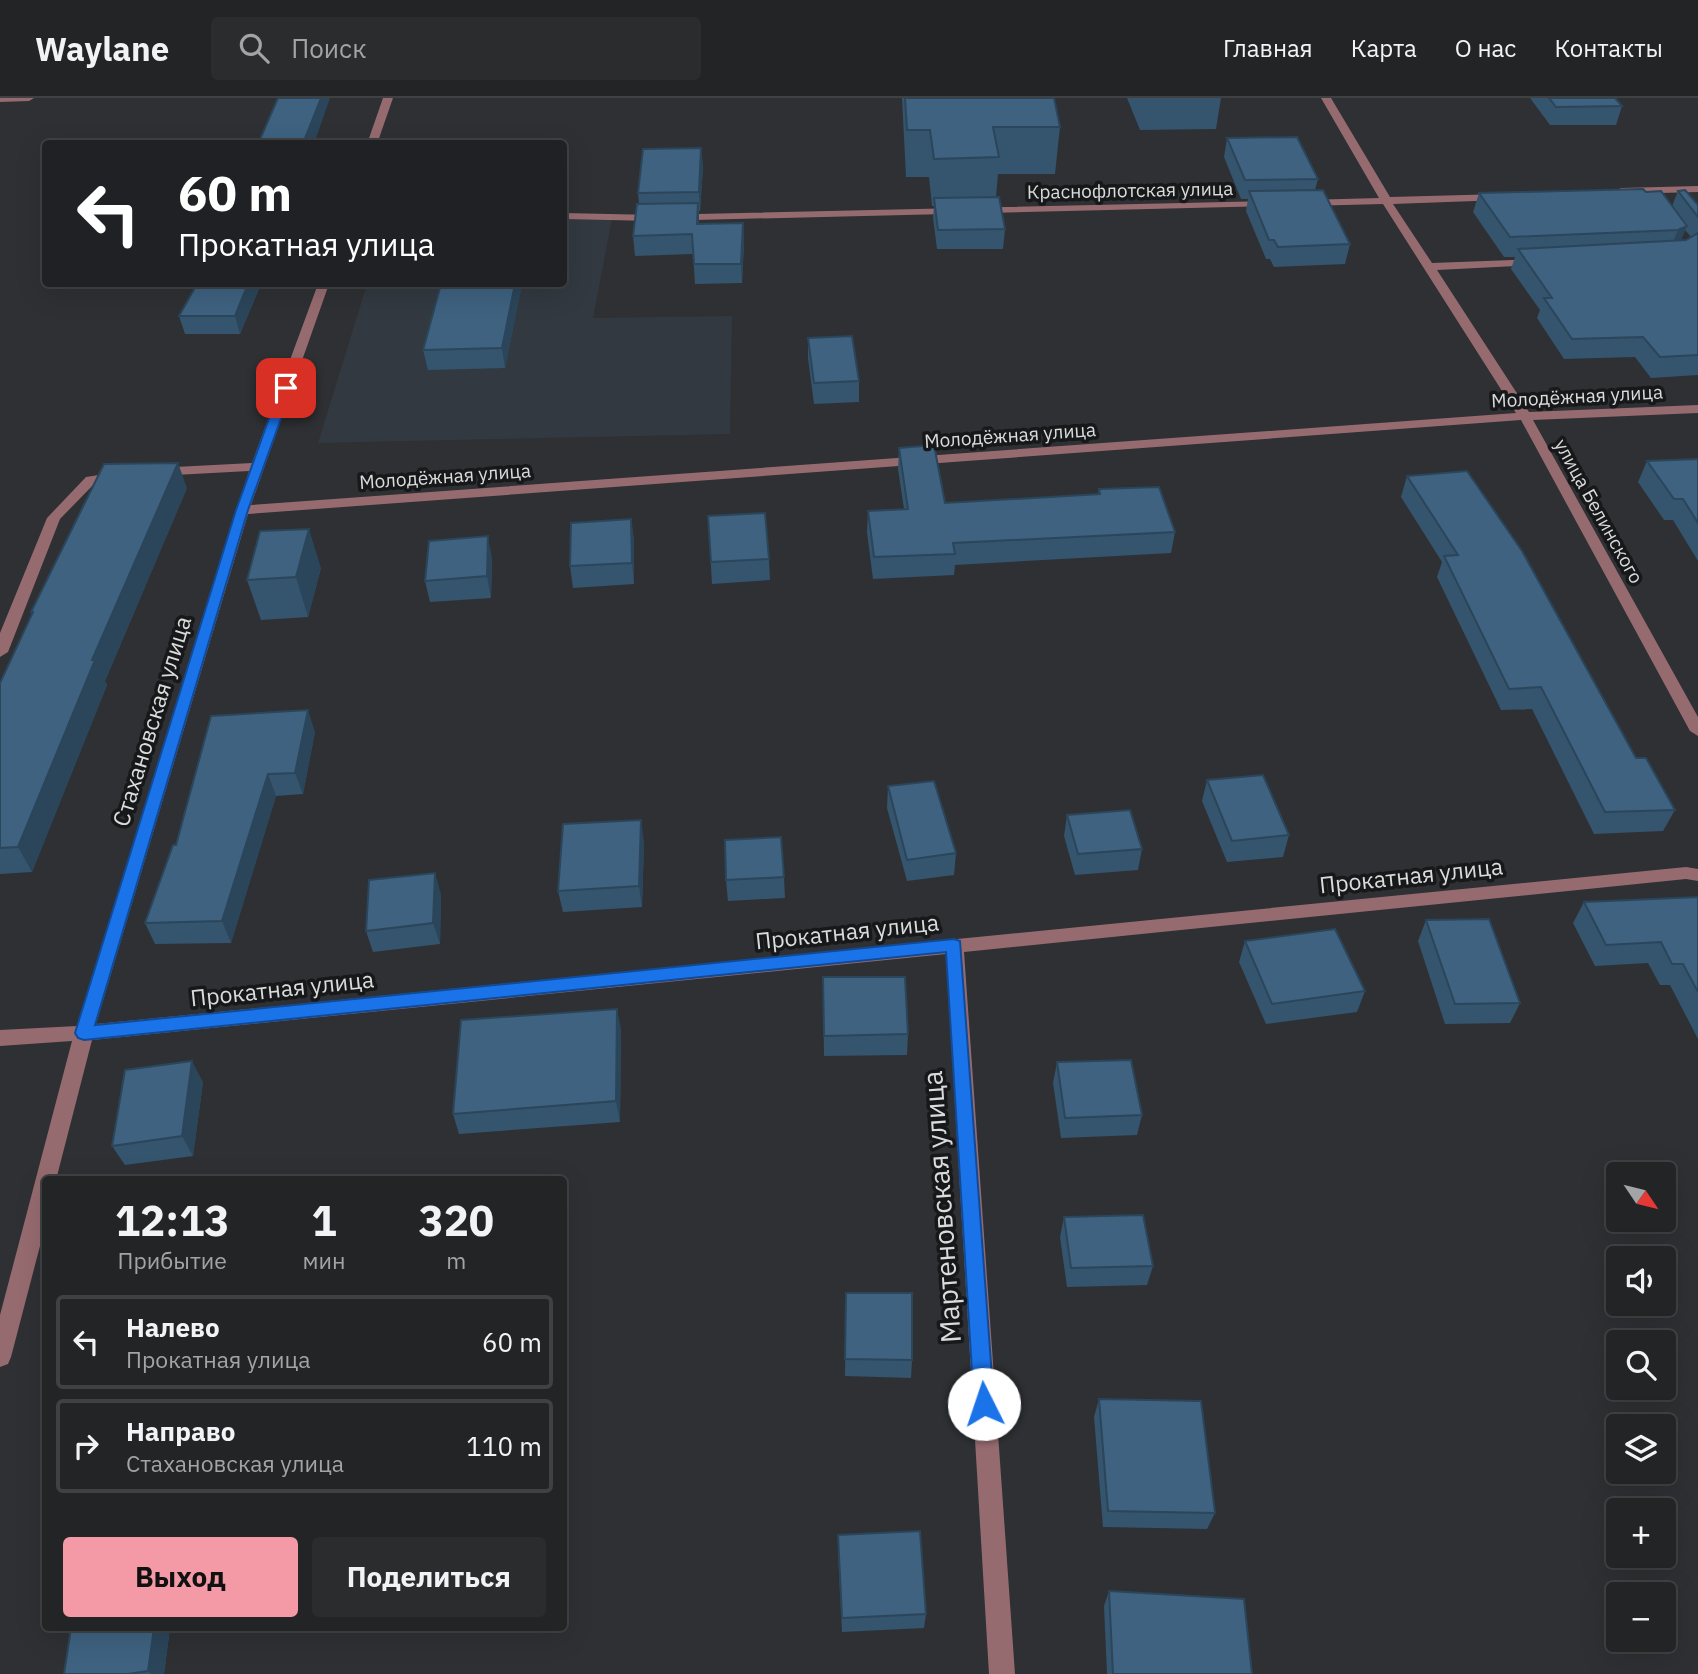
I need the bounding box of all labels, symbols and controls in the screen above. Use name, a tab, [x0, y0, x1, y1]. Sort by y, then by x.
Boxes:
search box	[211, 17, 701, 80]
text: Waylane	[35, 27, 169, 70]
icon: search	[235, 29, 273, 67]
text: Поиск	[291, 31, 366, 65]
text: Главная	[1223, 32, 1313, 64]
text: Карта	[1351, 32, 1417, 64]
text: О нас	[1455, 32, 1516, 64]
text: Контакты	[1554, 32, 1663, 64]
text: 60 m	[178, 161, 292, 224]
icon: left	[63, 168, 154, 259]
street label: Краснофлотская улица	[1027, 176, 1233, 204]
text: Прокатная улица	[178, 223, 435, 265]
pin	[256, 358, 316, 418]
icon: arrive	[267, 369, 305, 407]
street label: Молодёжная улица	[1490, 380, 1664, 412]
street label: Молодёжная улица	[923, 417, 1097, 453]
street label: улица Белинского	[1549, 435, 1649, 587]
street label: Молодёжная улица	[358, 458, 532, 494]
street label: Стахановская улица	[105, 612, 197, 830]
street label: Прокатная улица	[1318, 850, 1504, 900]
street label: Прокатная улица	[754, 906, 940, 956]
street label: Прокатная улица	[189, 963, 375, 1013]
street label: Мартеновская улица	[913, 1070, 969, 1344]
north arrow	[1606, 1162, 1676, 1232]
map controls	[1606, 1162, 1676, 1652]
text: 12:13	[115, 1193, 230, 1248]
text: 1	[311, 1193, 337, 1248]
text: 320	[418, 1193, 494, 1248]
text: Прибытие	[118, 1245, 227, 1275]
text: мин	[302, 1245, 346, 1275]
text: m	[446, 1245, 466, 1275]
button: sound	[1606, 1246, 1676, 1316]
text: Налево	[126, 1310, 220, 1344]
icon: left	[67, 1323, 105, 1361]
text: 60 m	[482, 1325, 542, 1359]
button: search	[1606, 1330, 1676, 1400]
text: Прокатная улица	[126, 1344, 311, 1374]
position arrow	[947, 1367, 1021, 1441]
text: Направо	[126, 1414, 235, 1448]
button: layers	[1606, 1414, 1676, 1484]
icon: right	[67, 1427, 105, 1465]
text: 110 m	[466, 1429, 542, 1463]
text: Стахановская улица	[126, 1448, 344, 1478]
button: +	[1606, 1498, 1676, 1568]
button: Выход	[63, 1537, 298, 1617]
button: Поделиться	[312, 1537, 546, 1617]
button: −	[1606, 1582, 1676, 1652]

